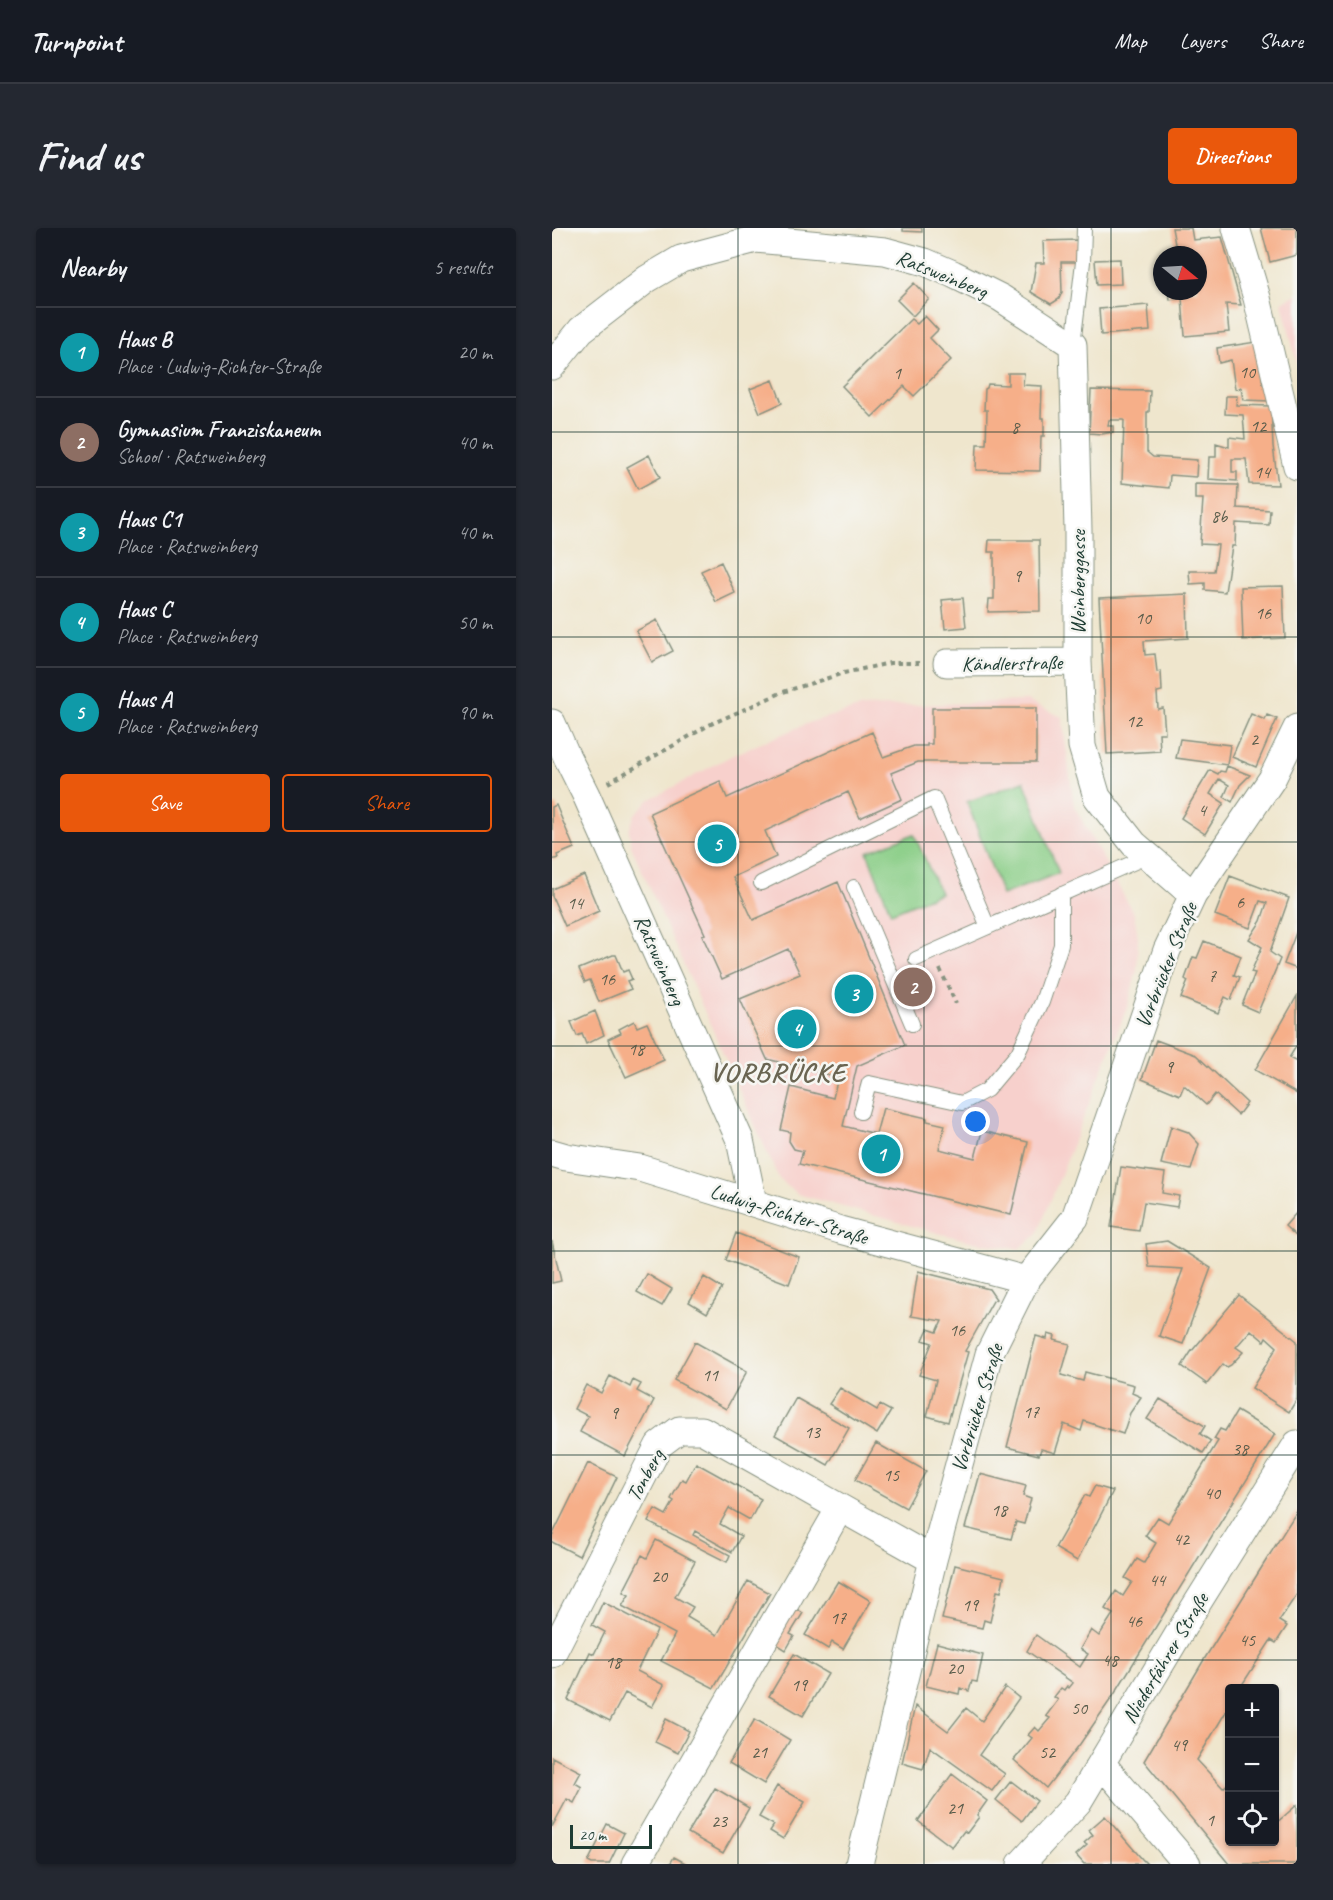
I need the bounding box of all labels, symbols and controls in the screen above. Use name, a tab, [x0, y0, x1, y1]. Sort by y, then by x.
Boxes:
text: Turnpoint	[30, 24, 122, 59]
text: Map	[1114, 28, 1147, 54]
text: Layers	[1180, 28, 1226, 54]
text: Share	[1259, 28, 1303, 54]
button: Directions	[1168, 128, 1297, 184]
text: Find us	[36, 130, 141, 183]
street label: Ratsweinberg	[892, 244, 993, 305]
north arrow	[1153, 246, 1207, 300]
text: Nearby	[60, 251, 125, 284]
text: 5 results	[433, 255, 492, 280]
text: Haus B	[117, 326, 172, 354]
text: 1	[75, 340, 84, 365]
text: 20 m	[458, 340, 492, 365]
text: Place · Ludwig-Richter-Straße	[117, 354, 321, 379]
house number: 10	[1239, 361, 1257, 383]
house number: 1	[893, 362, 902, 384]
house number: 12	[1250, 415, 1268, 437]
text: Gymnasium Franziskaneum	[117, 416, 320, 444]
house number: 8	[1011, 416, 1021, 438]
text: 2	[75, 430, 84, 455]
text: 40 m	[458, 430, 492, 455]
text: School · Ratsweinberg	[117, 444, 265, 469]
house number: 14	[1254, 461, 1272, 483]
house number: 8b	[1211, 505, 1228, 527]
text: Haus C1	[117, 506, 181, 534]
text: 3	[75, 520, 84, 545]
text: 40 m	[458, 520, 492, 545]
street label: Weinberggasse	[1065, 529, 1091, 634]
text: Place · Ratsweinberg	[117, 534, 257, 559]
house number: 9	[1013, 565, 1023, 587]
text: Haus C	[117, 596, 171, 624]
house number: 16	[1255, 602, 1272, 624]
house number: 10	[1135, 607, 1153, 629]
text: 4	[75, 610, 84, 635]
text: 50 m	[458, 610, 492, 635]
text: Place · Ratsweinberg	[117, 624, 257, 649]
street label: Kändlerstraße	[961, 649, 1065, 677]
text: Haus A	[117, 686, 172, 714]
text: 5	[75, 700, 84, 725]
text: 90 m	[458, 700, 492, 725]
house number: 12	[1126, 710, 1144, 732]
text: Place · Ratsweinberg	[117, 714, 257, 739]
house number: 2	[1250, 728, 1260, 750]
button: Save	[60, 774, 270, 832]
button: Share	[282, 774, 492, 832]
house number: 4	[1198, 799, 1208, 821]
pin: 5	[698, 822, 736, 866]
house number: 6	[1236, 891, 1245, 913]
house number: 14	[567, 892, 585, 914]
street label: Vorbrücker Straße	[1129, 897, 1204, 1031]
street label: Ratsweinberg	[629, 911, 692, 1011]
pin: 2	[894, 964, 932, 1010]
house number: 7	[1208, 965, 1217, 987]
house number: 16	[599, 968, 616, 990]
pin: 3	[834, 972, 874, 1017]
pin: 4	[778, 1006, 816, 1052]
house number: 18	[628, 1038, 646, 1060]
district label: VORBRÜCKE	[710, 1055, 848, 1089]
house number: 9	[1165, 1056, 1175, 1078]
your location	[961, 1107, 990, 1136]
pin: 1	[862, 1132, 900, 1176]
street label: Ludwig-Richter-Straße	[707, 1178, 873, 1251]
house number: 16	[949, 1319, 966, 1341]
street label: Vorbrücker Straße	[945, 1339, 1009, 1475]
house number: 11	[702, 1364, 719, 1386]
house number: 17	[1023, 1401, 1040, 1423]
house number: 9	[610, 1402, 620, 1424]
house number: 13	[804, 1421, 822, 1443]
house number: 38	[1232, 1438, 1250, 1460]
street label: Tonberg	[620, 1443, 671, 1506]
house number: 15	[883, 1464, 900, 1486]
house number: 40	[1204, 1482, 1222, 1504]
house number: 18	[991, 1499, 1009, 1521]
house number: 42	[1173, 1528, 1191, 1550]
house number: 20	[651, 1565, 669, 1587]
house number: 44	[1149, 1569, 1167, 1591]
street label: Niederfährer Straße	[1116, 1586, 1215, 1728]
house number: 19	[962, 1594, 980, 1616]
house number: 17	[830, 1607, 847, 1629]
house number: 46	[1126, 1610, 1143, 1632]
house number: 45	[1239, 1629, 1256, 1651]
house number: 48	[1102, 1649, 1120, 1671]
house number: 18	[605, 1651, 623, 1673]
house number: 20	[947, 1657, 965, 1679]
house number: 19	[791, 1674, 809, 1696]
map controls	[1225, 1684, 1279, 1846]
button: +	[1225, 1684, 1279, 1738]
house number: 50	[1071, 1697, 1089, 1719]
house number: 49	[1171, 1734, 1189, 1756]
button: −	[1225, 1738, 1279, 1792]
house number: 21	[751, 1741, 768, 1763]
house number: 52	[1039, 1741, 1057, 1763]
button: locate	[1225, 1792, 1279, 1846]
house number: 21	[947, 1797, 964, 1819]
house number: 1	[1206, 1809, 1215, 1831]
house number: 23	[711, 1810, 729, 1832]
scale bar	[570, 1822, 652, 1850]
text: 20 m	[579, 1825, 606, 1845]

